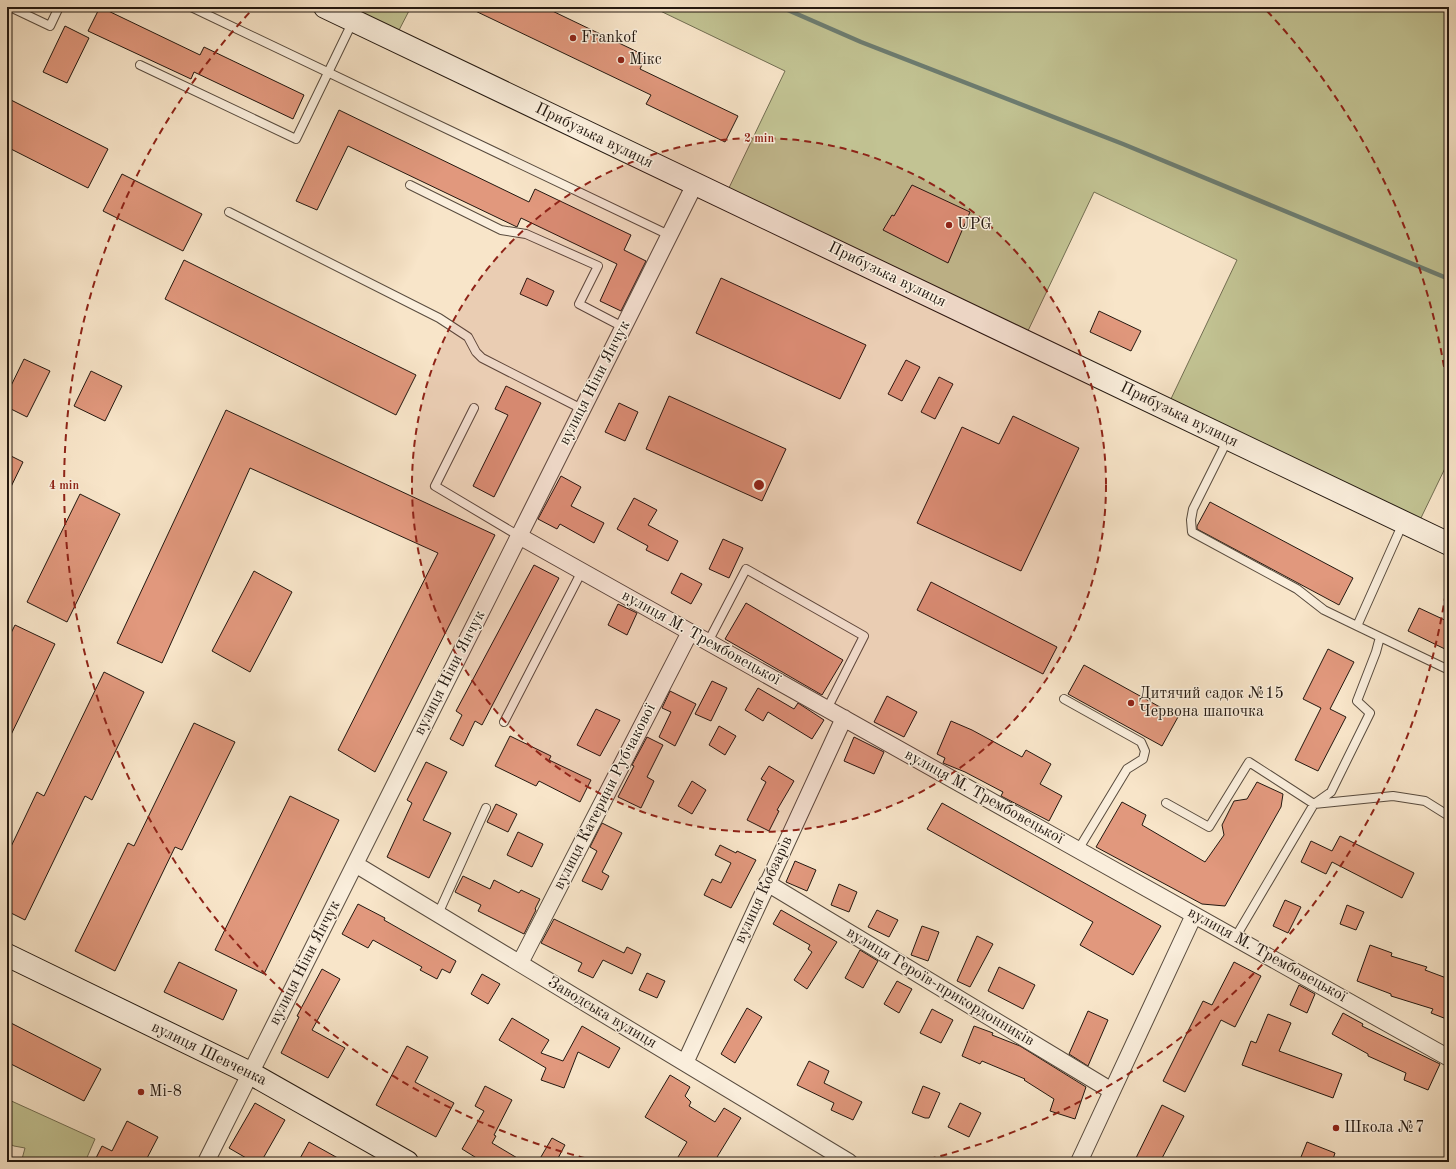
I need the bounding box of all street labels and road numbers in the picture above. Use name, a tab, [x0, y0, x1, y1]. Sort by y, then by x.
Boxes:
street label: Прибузька вулиця	[533, 101, 655, 171]
street label: Прибузька вулиця	[826, 240, 948, 310]
street label: вулиця Ніни Янчук	[557, 318, 633, 448]
street label: Прибузька вулиця	[1118, 380, 1240, 450]
street label: вулиця М. Трембовецької	[619, 588, 784, 689]
street label: вулиця Ніни Янчук	[412, 608, 488, 738]
street label: вулиця Катерини Рубчакової	[551, 701, 659, 892]
street label: вулиця М. Трембовецької	[902, 747, 1067, 848]
street label: вулиця Кобзарів	[732, 834, 796, 946]
street label: вулиця Ніни Янчук	[267, 898, 343, 1028]
street label: вулиця М. Трембовецької	[1185, 905, 1350, 1006]
street label: вулиця Героїв-прикордонників	[843, 925, 1037, 1049]
street label: Заводська вулиця	[545, 974, 659, 1052]
street label: вулиця Шевченка	[149, 1019, 269, 1089]

